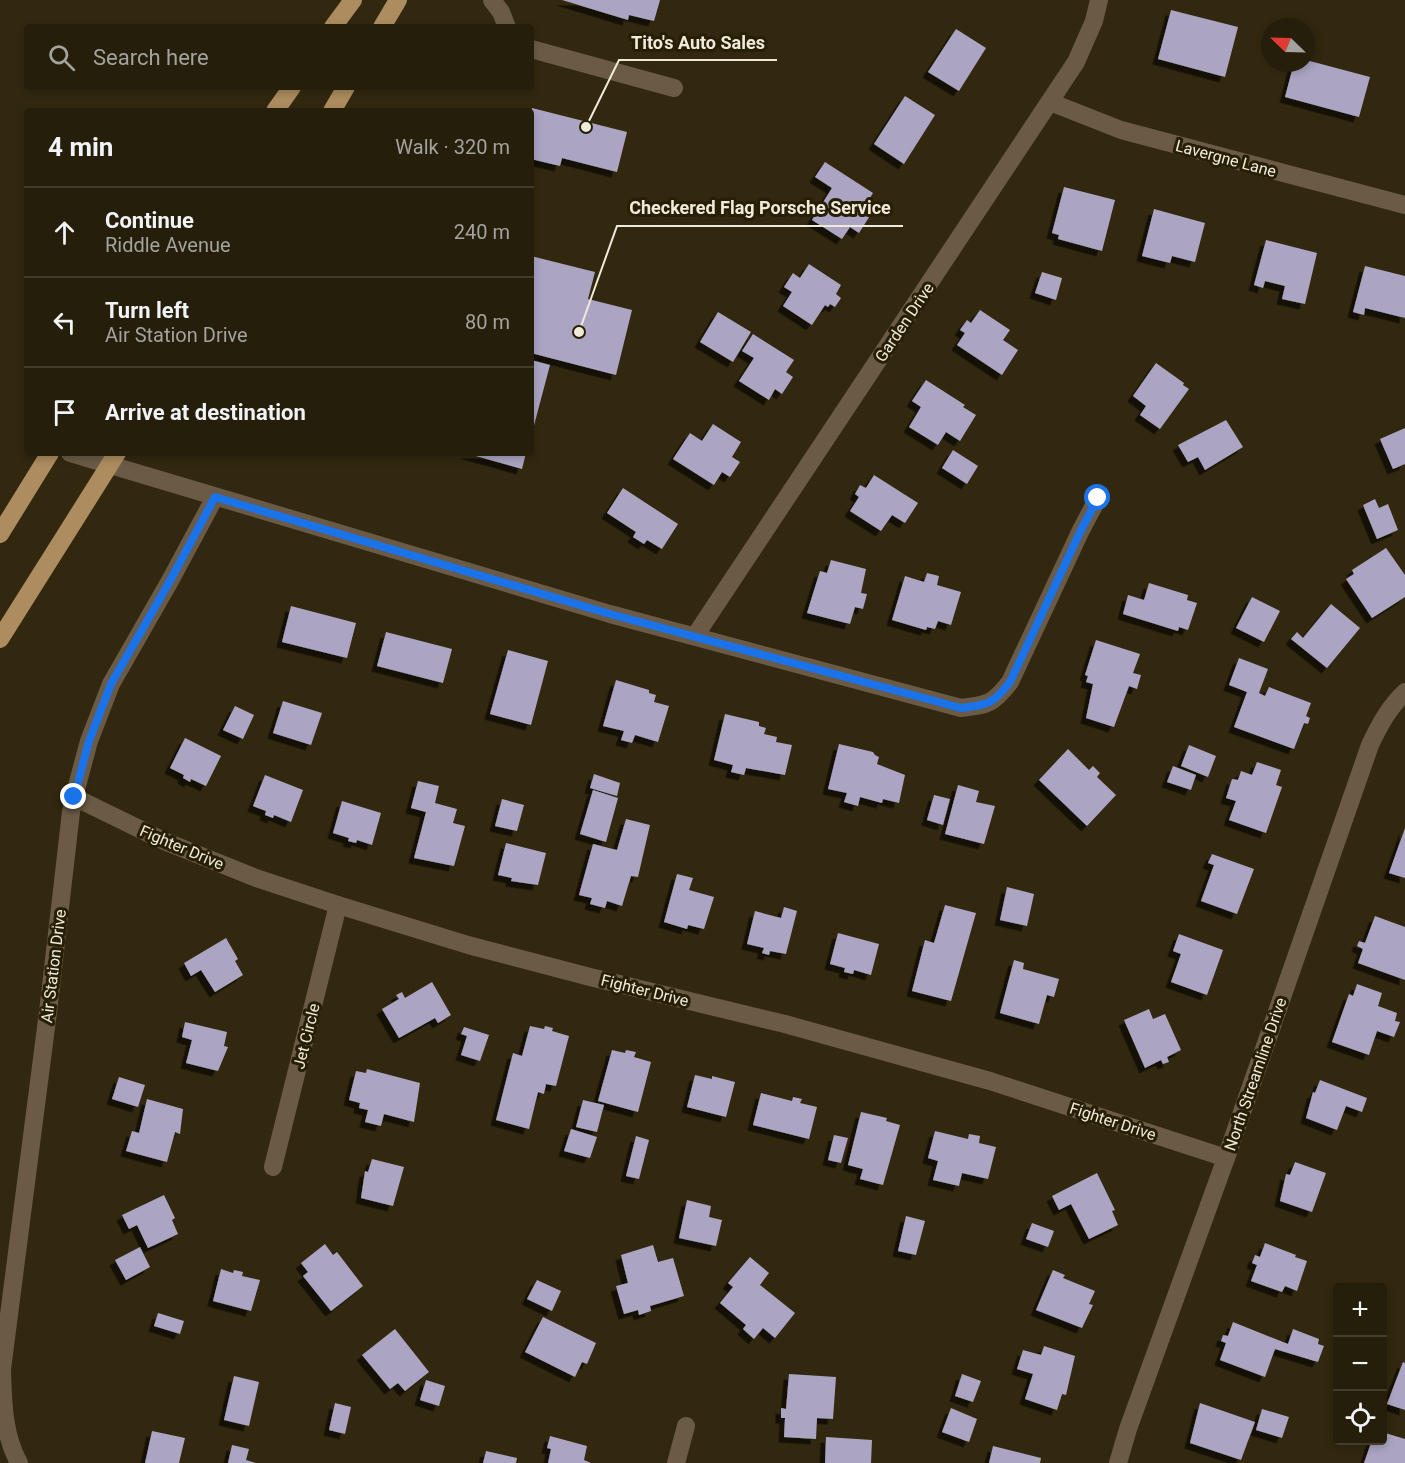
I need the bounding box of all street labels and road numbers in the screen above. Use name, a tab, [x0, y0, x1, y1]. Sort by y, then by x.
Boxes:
street label: Lavergne Lane	[1173, 136, 1278, 181]
street label: Garden Drive	[871, 279, 938, 365]
street label: Fighter Drive	[137, 821, 227, 874]
street label: Air Station Drive	[37, 908, 70, 1024]
street label: Fighter Drive	[599, 970, 691, 1011]
street label: North Streamline Drive	[1220, 995, 1291, 1153]
street label: Jet Circle	[289, 1001, 324, 1071]
street label: Fighter Drive	[1067, 1099, 1158, 1144]

